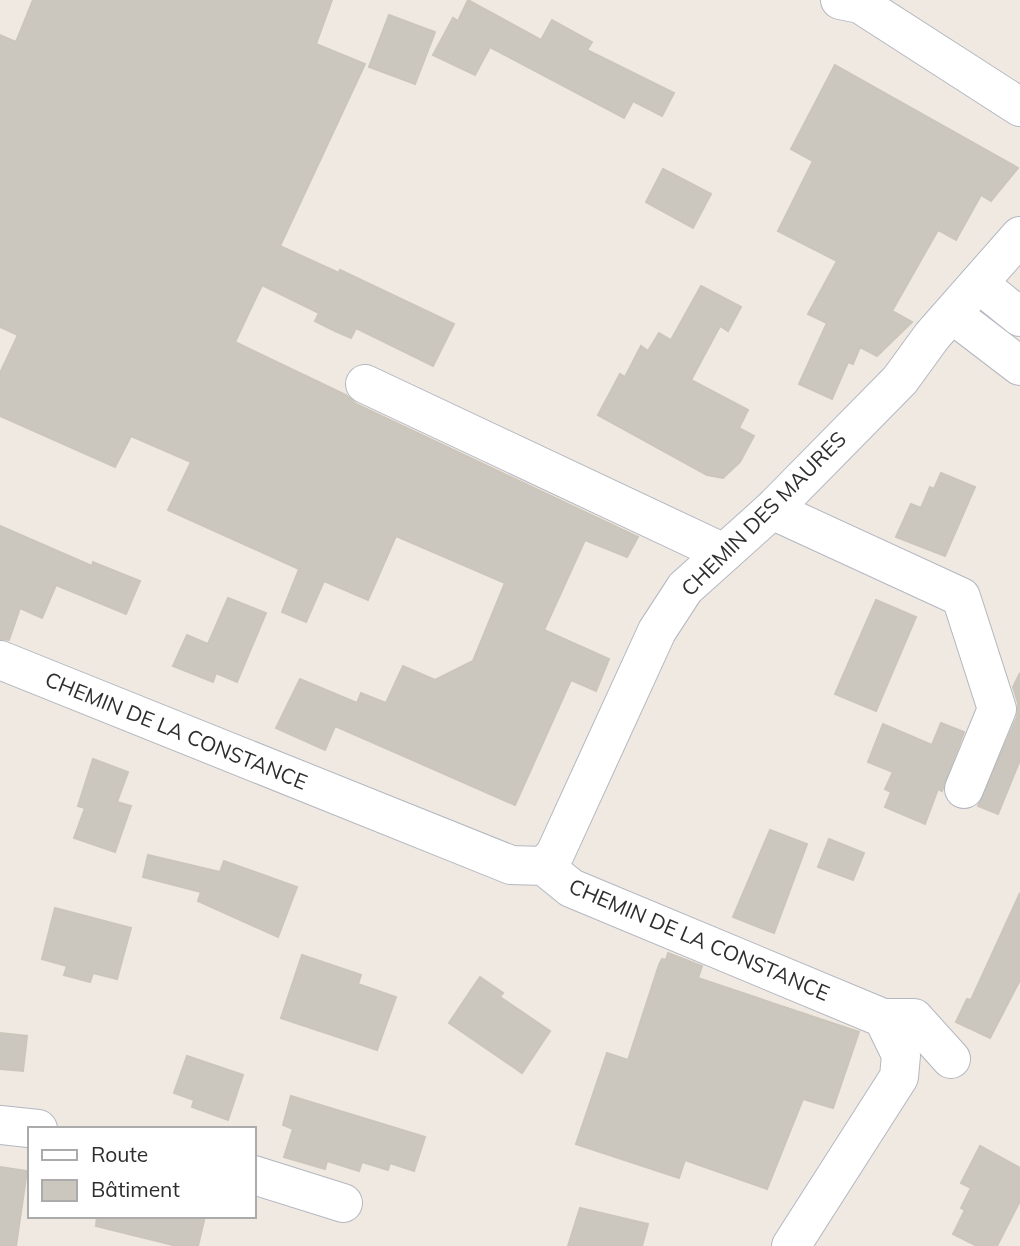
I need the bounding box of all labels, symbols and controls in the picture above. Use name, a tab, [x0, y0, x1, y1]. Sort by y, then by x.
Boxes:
street label: CHEMIN DES MAURES	[676, 426, 851, 601]
street label: CHEMIN DE LA CONSTANCE	[42, 666, 311, 795]
street label: CHEMIN DE LA CONSTANCE	[565, 872, 834, 1006]
legend	[28, 1127, 256, 1218]
text: Route	[91, 1141, 148, 1167]
text: Bâtiment	[91, 1176, 180, 1202]

